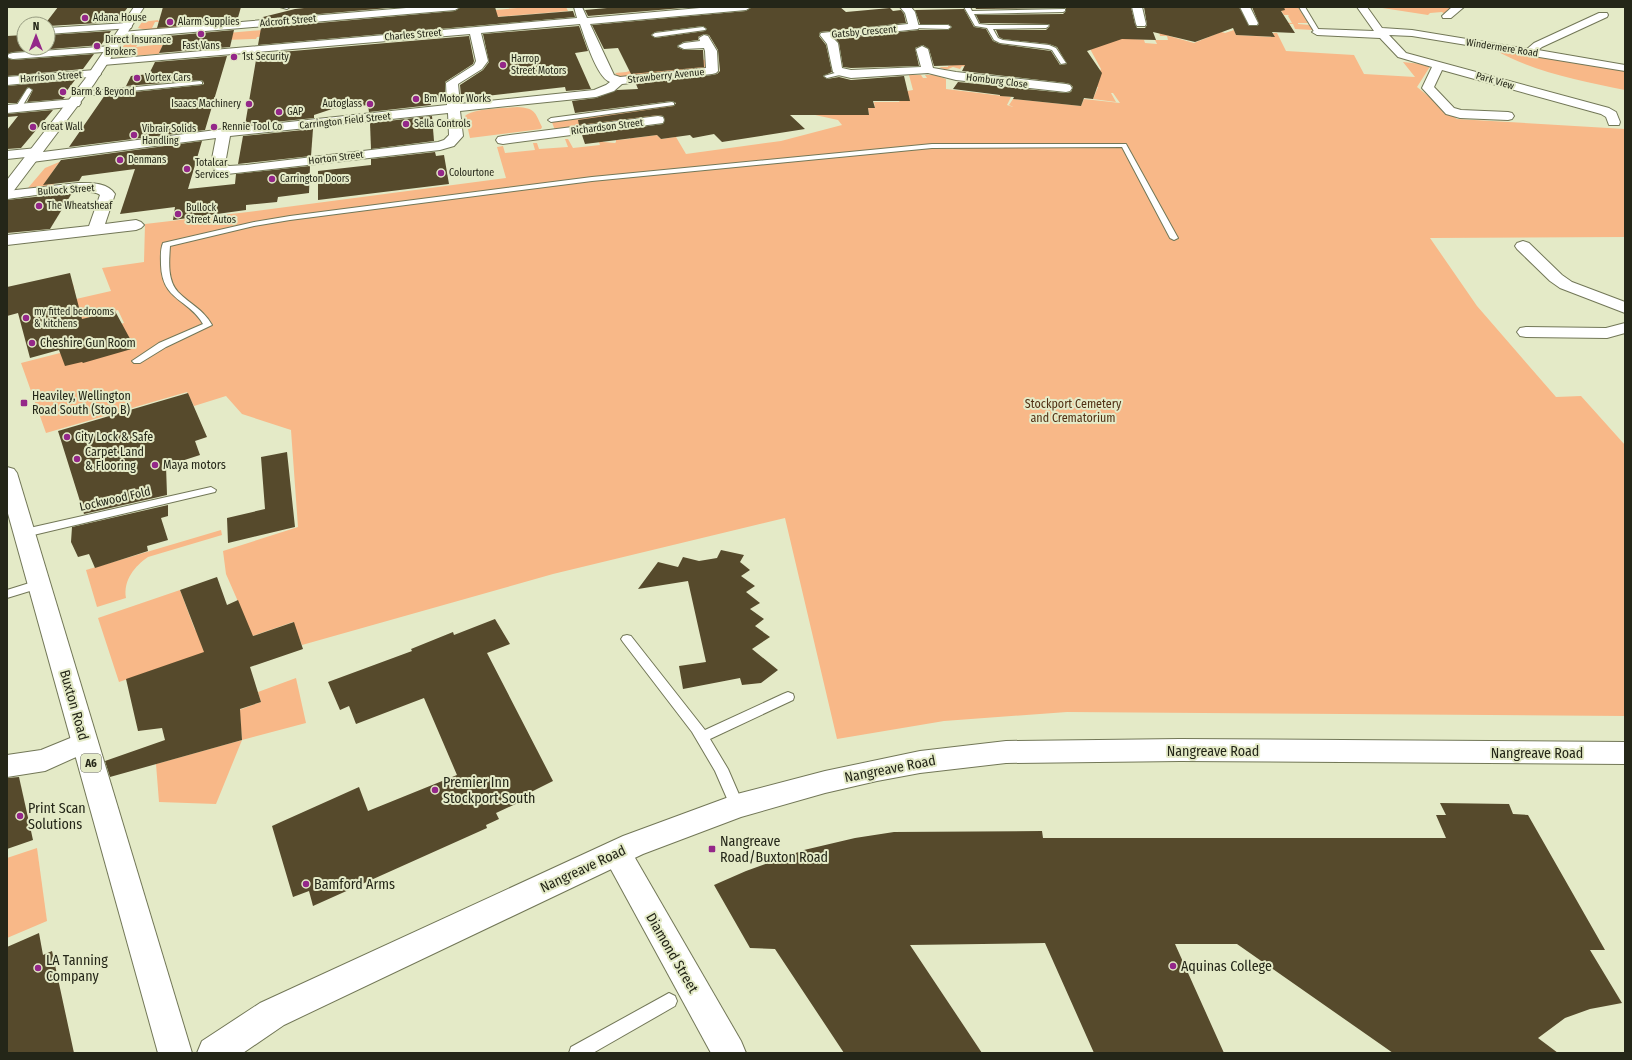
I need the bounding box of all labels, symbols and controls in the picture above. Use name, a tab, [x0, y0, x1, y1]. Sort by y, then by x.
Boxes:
place label: Adana House	[93, 12, 147, 24]
street label: Adcroft Street	[259, 12, 317, 29]
marker: Adana House	[80, 13, 90, 23]
north arrow	[16, 16, 56, 56]
place label: Alarm Supplies	[178, 16, 239, 28]
marker: Alarm Supplies	[165, 17, 175, 27]
text: N	[33, 20, 39, 33]
street label: Gatsby Crescent	[831, 23, 898, 41]
street label: Charles Street	[384, 26, 443, 43]
marker: Fast Vans	[196, 29, 206, 39]
place label: Direct Insurance Brokers	[105, 34, 171, 58]
street label: Windermere Road	[1465, 36, 1539, 60]
place label: Fast Vans	[182, 40, 220, 52]
marker: Direct Insurance Brokers	[92, 41, 102, 51]
place label: 1st Security	[242, 51, 289, 63]
marker: 1st Security	[229, 52, 239, 62]
place label: Harrop Street Motors	[511, 53, 566, 77]
marker: Harrop Street Motors	[498, 60, 508, 70]
street label: Strawberry Avenue	[627, 66, 705, 86]
street label: Harrison Street	[20, 69, 83, 85]
street label: Park View	[1474, 70, 1516, 93]
street label: Homburg Close	[965, 71, 1029, 91]
place label: Vortex Cars	[145, 72, 191, 84]
marker: Vortex Cars	[132, 73, 142, 83]
place label: Barm & Beyond	[71, 86, 135, 98]
marker: Barm & Beyond	[58, 87, 68, 97]
place label: Bm Motor Works	[424, 93, 491, 105]
marker: Bm Motor Works	[411, 94, 421, 104]
place label: Isaacs Machinery	[171, 98, 242, 110]
place label: Autoglass	[323, 98, 362, 110]
marker: Isaacs Machinery	[244, 99, 254, 109]
marker: Autoglass	[365, 99, 375, 109]
place label: GAP	[287, 106, 303, 118]
marker: GAP	[274, 107, 284, 117]
street label: Carrington Field Street	[299, 110, 392, 132]
street label: Richardson Street	[570, 117, 645, 137]
place label: Sella Controls	[414, 118, 470, 130]
marker: Sella Controls	[401, 119, 411, 129]
place label: Great Wall	[41, 121, 83, 133]
place label: Rennie Tool Co	[222, 121, 282, 133]
marker: Great Wall	[28, 122, 38, 132]
marker: Rennie Tool Co	[209, 122, 219, 132]
place label: Vibrair Solids Handling	[142, 123, 196, 147]
marker: Vibrair Solids Handling	[129, 130, 139, 140]
street label: Horton Street	[308, 149, 365, 167]
place label: Denmans	[128, 154, 166, 166]
marker: Denmans	[115, 155, 125, 165]
place label: Totalcar Services	[195, 157, 229, 181]
marker: Totalcar Services	[182, 164, 192, 174]
place label: Colourtone	[449, 167, 494, 179]
marker: Colourtone	[436, 168, 446, 178]
place label: Carrington Doors	[280, 173, 349, 185]
marker: Carrington Doors	[267, 174, 277, 184]
street label: Bullock Street	[37, 182, 96, 198]
place label: The Wheatsheaf	[47, 200, 113, 212]
marker: The Wheatsheaf	[34, 201, 44, 211]
place label: Bullock Street Autos	[186, 202, 236, 226]
marker: Bullock Street Autos	[173, 209, 183, 219]
place label: my fitted bedrooms & kitchens	[34, 306, 114, 330]
marker: my fitted bedrooms & kitchens	[21, 313, 31, 323]
place label: Cheshire Gun Room	[40, 336, 136, 350]
marker: Cheshire Gun Room	[27, 338, 37, 348]
place label: Heaviley, Wellington Road South (Stop B)	[32, 389, 131, 417]
park label: Stockport Cemetery and Crematorium	[1025, 397, 1122, 425]
marker: Heaviley, Wellington Road South (Stop B)	[19, 398, 29, 408]
place label: City Lock & Safe	[75, 430, 153, 444]
marker: City Lock & Safe	[62, 432, 72, 442]
place label: Carpet Land & Flooring	[85, 445, 144, 473]
marker: Carpet Land & Flooring	[72, 454, 82, 464]
place label: Maya motors	[163, 458, 226, 472]
marker: Maya motors	[150, 460, 160, 470]
street label: Lockwood Fold	[78, 484, 152, 514]
street label: Buxton Road	[56, 668, 92, 742]
street label: Nangreave Road	[1167, 743, 1259, 760]
street label: Nangreave Road	[1491, 745, 1583, 762]
street label: Nangreave Road	[843, 752, 937, 786]
road number: A6	[81, 754, 101, 772]
place label: Premier Inn Stockport South	[443, 774, 535, 807]
marker: Premier Inn Stockport South	[430, 785, 440, 795]
place label: Print Scan Solutions	[28, 800, 86, 833]
marker: Print Scan Solutions	[15, 811, 25, 821]
place label: Nangreave Road/Buxton Road	[720, 833, 828, 866]
street label: Nangreave Road	[537, 842, 629, 896]
marker: Nangreave Road/Buxton Road	[707, 844, 717, 854]
place label: Bamford Arms	[314, 876, 395, 893]
marker: Bamford Arms	[301, 879, 311, 889]
street label: Diamond Street	[642, 910, 702, 996]
place label: LA Tanning Company	[46, 952, 108, 985]
place label: Aquinas College	[1181, 958, 1272, 975]
marker: Aquinas College	[1168, 961, 1178, 971]
marker: LA Tanning Company	[33, 963, 43, 973]

